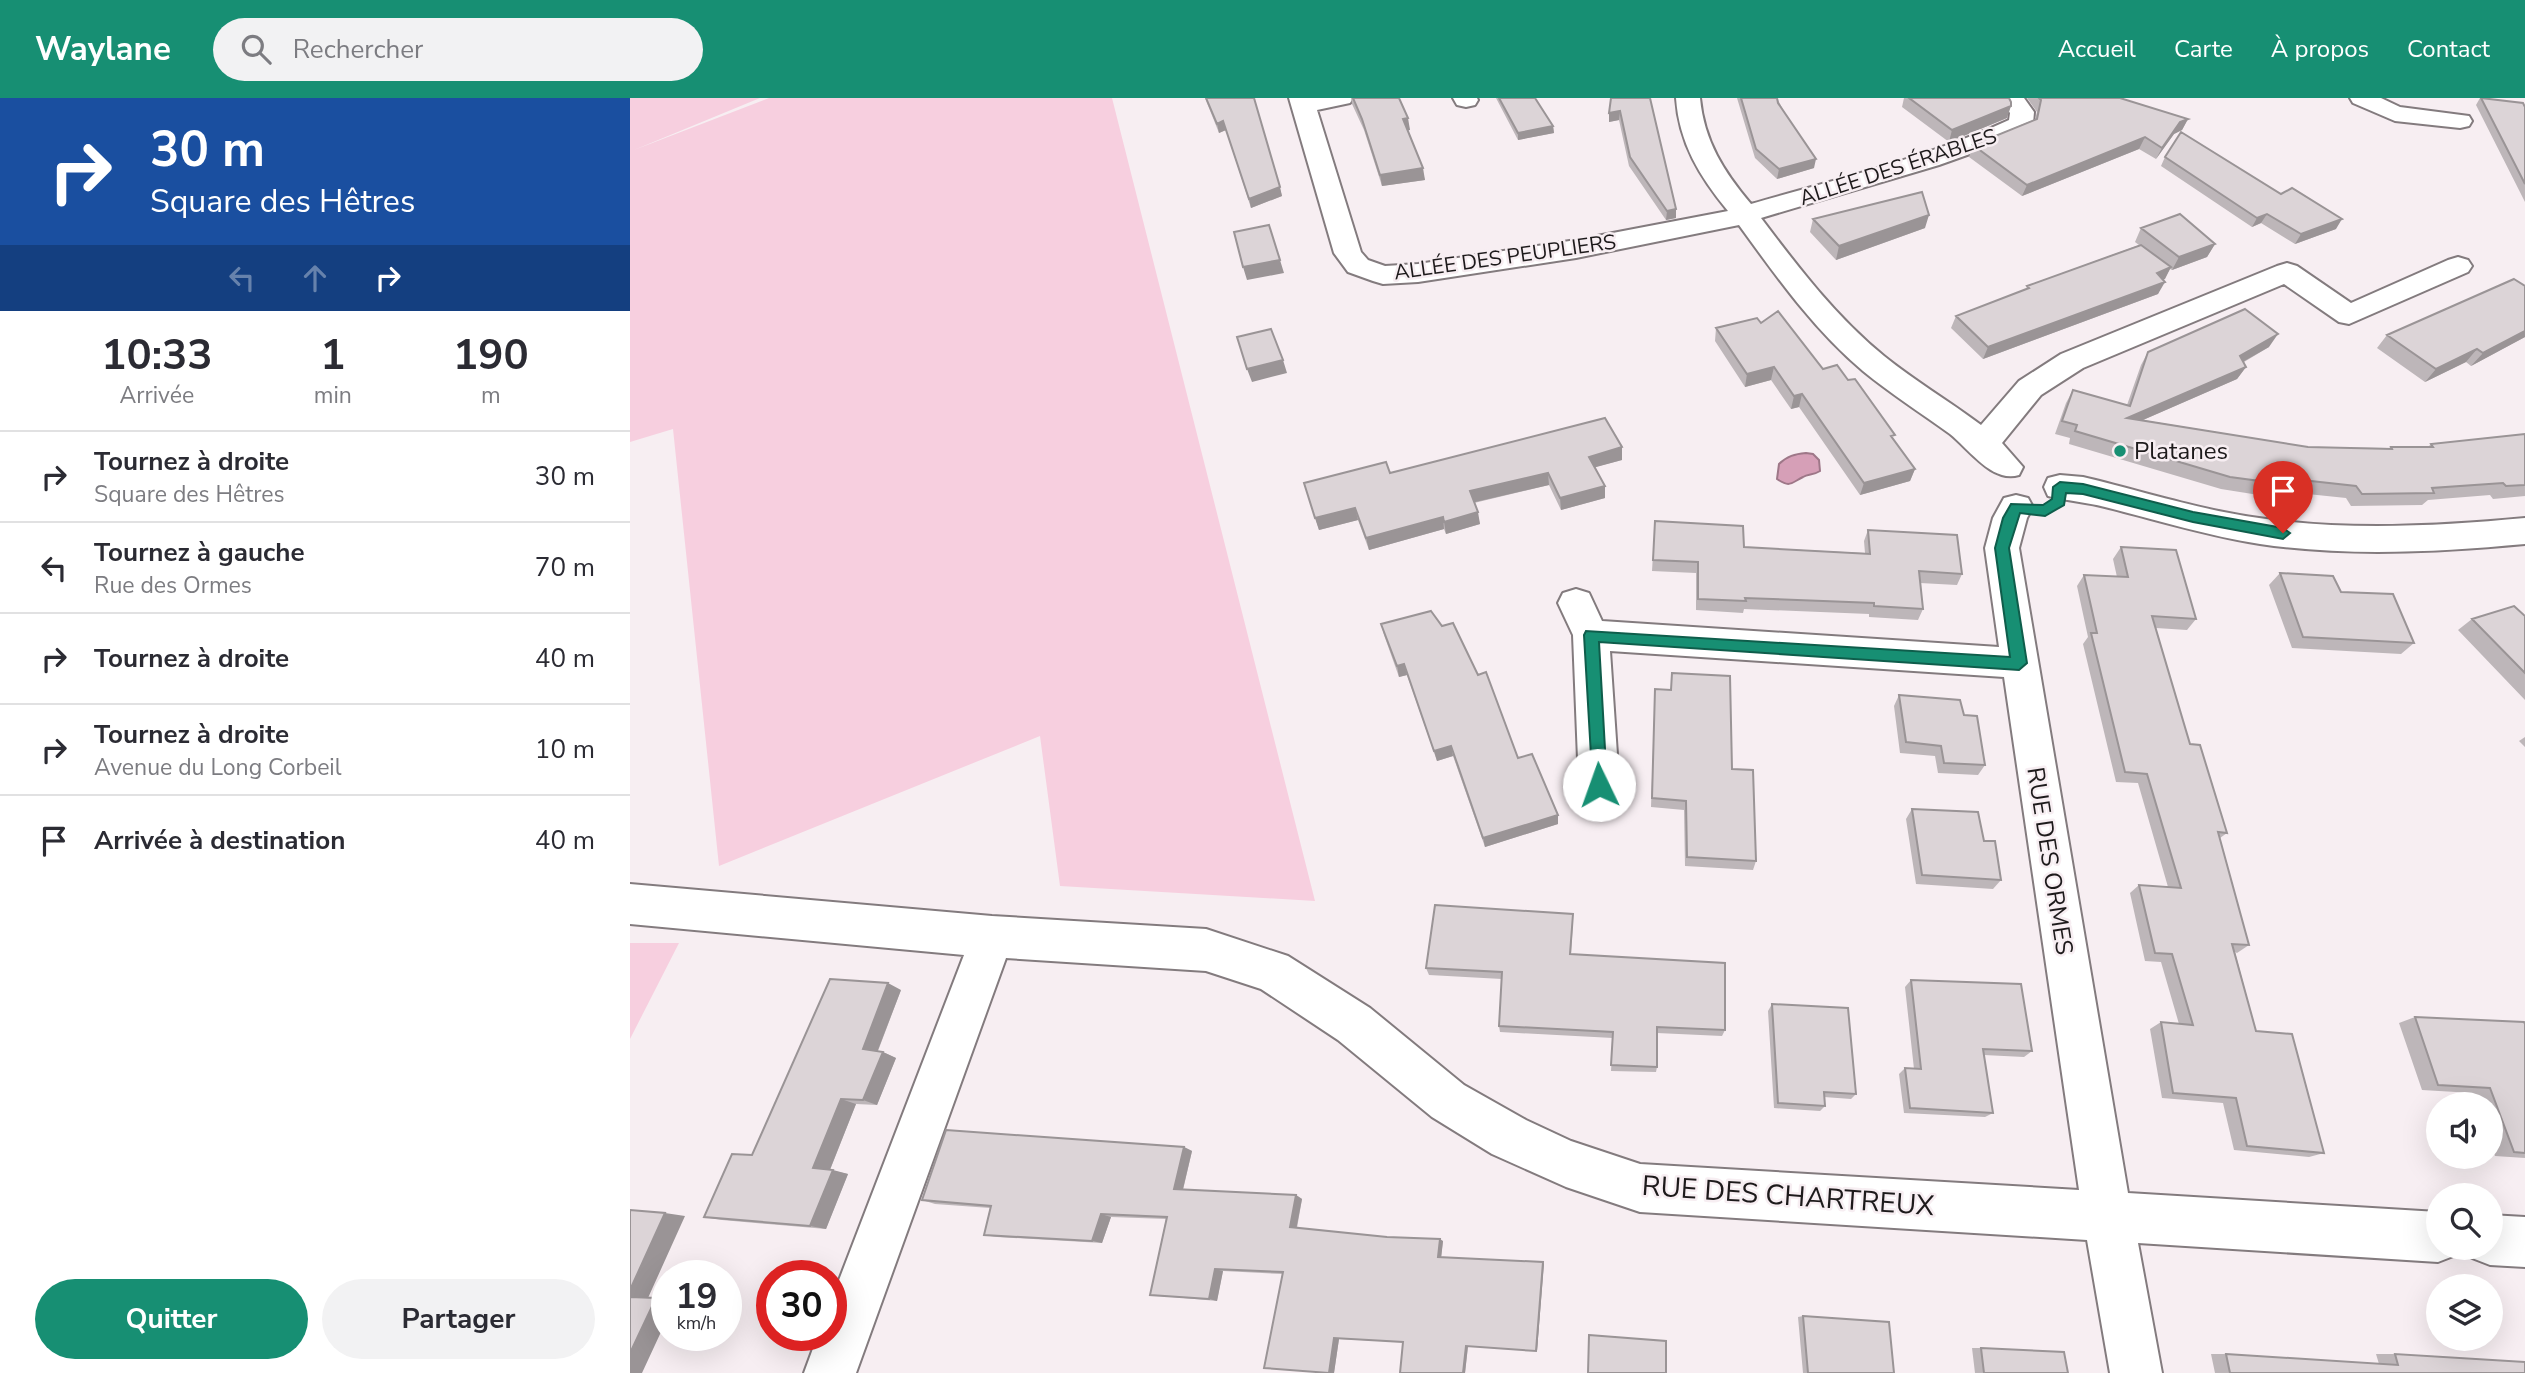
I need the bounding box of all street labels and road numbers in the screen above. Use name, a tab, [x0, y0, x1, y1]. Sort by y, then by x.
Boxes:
street label: ALLÉE DES ÉRABLES	[1796, 122, 2000, 212]
street label: ALLÉE DES PEUPLIERS	[1392, 228, 1618, 286]
street label: RUE DES ORMES	[2019, 765, 2081, 957]
street label: RUE DES CHARTREUX	[1641, 1167, 1935, 1225]

